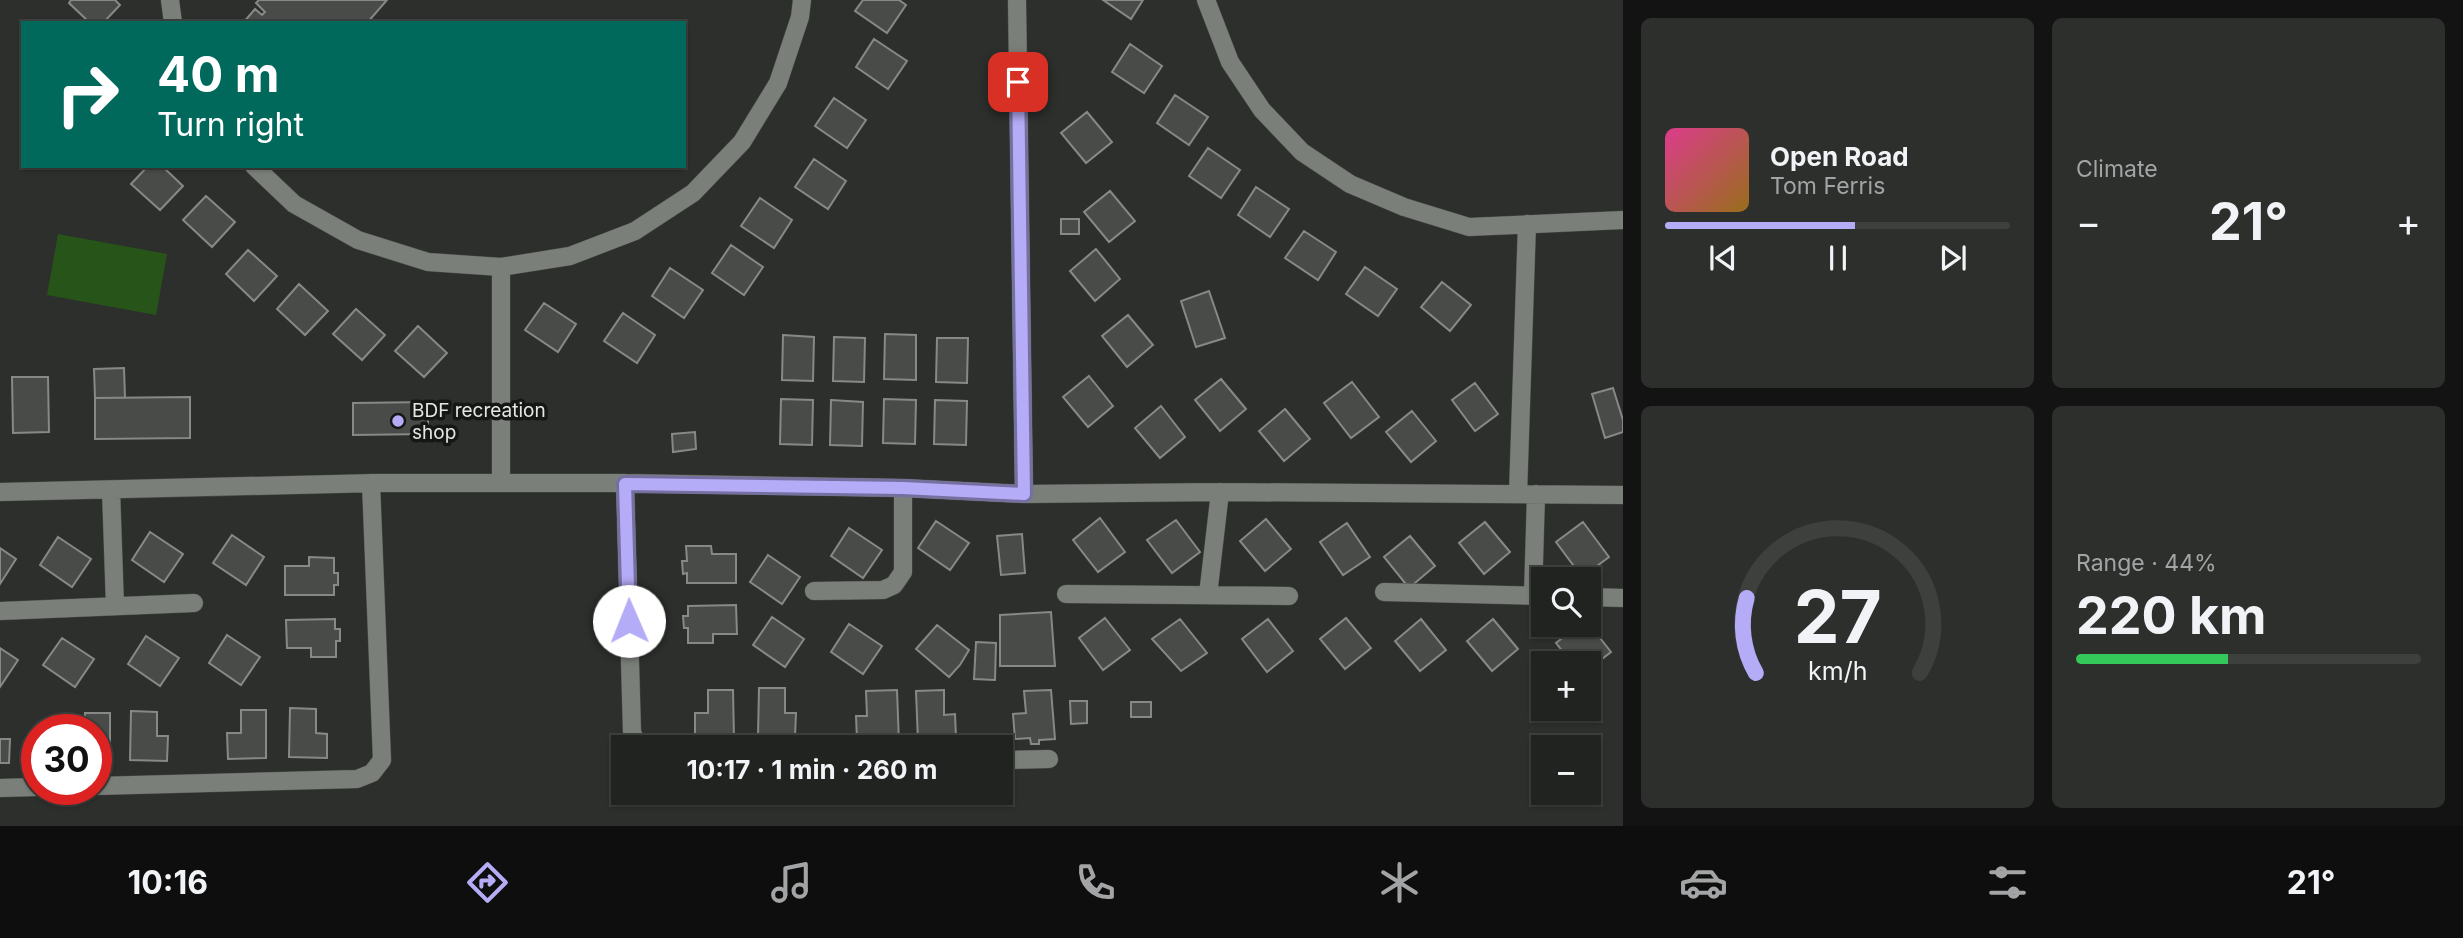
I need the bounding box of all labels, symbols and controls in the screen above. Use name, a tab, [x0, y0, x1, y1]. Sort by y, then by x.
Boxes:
text: 40 m	[157, 45, 280, 104]
icon: right	[42, 49, 133, 140]
pin	[988, 52, 1048, 112]
icon: arrive	[999, 63, 1037, 101]
text: Turn right	[157, 105, 304, 144]
text: Open Road	[1770, 141, 1909, 172]
text: Climate	[2076, 155, 2158, 183]
text: Tom Ferris	[1770, 172, 1885, 200]
text: 21°	[2209, 190, 2288, 253]
text: −	[2076, 199, 2101, 245]
text: +	[2396, 199, 2421, 245]
icon: previous	[1704, 239, 1742, 277]
icon: pause	[1819, 239, 1857, 277]
icon: next	[1934, 239, 1972, 277]
place label: BDF recreation shop	[412, 399, 546, 444]
marker: BDF recreation shop	[390, 413, 406, 429]
text: Range · 44%	[2076, 549, 2217, 577]
map controls	[1531, 567, 1601, 805]
button: search	[1531, 567, 1601, 637]
text: 27	[1793, 572, 1882, 661]
position arrow	[592, 584, 666, 658]
text: 220 km	[2076, 584, 2267, 647]
button: +	[1531, 651, 1601, 721]
text: km/h	[1808, 656, 1867, 686]
speed limit sign: 30	[21, 714, 112, 805]
button: −	[1531, 735, 1601, 805]
text: 10:17 · 1 min · 260 m	[687, 754, 937, 785]
icon: directions	[463, 858, 512, 907]
icon: music	[767, 858, 816, 907]
icon: phone	[1071, 858, 1120, 907]
icon: climate	[1375, 858, 1424, 907]
icon: car	[1679, 858, 1728, 907]
icon: filters	[1983, 858, 2032, 907]
text: 10:16	[127, 863, 208, 902]
text: 21°	[2287, 863, 2335, 902]

